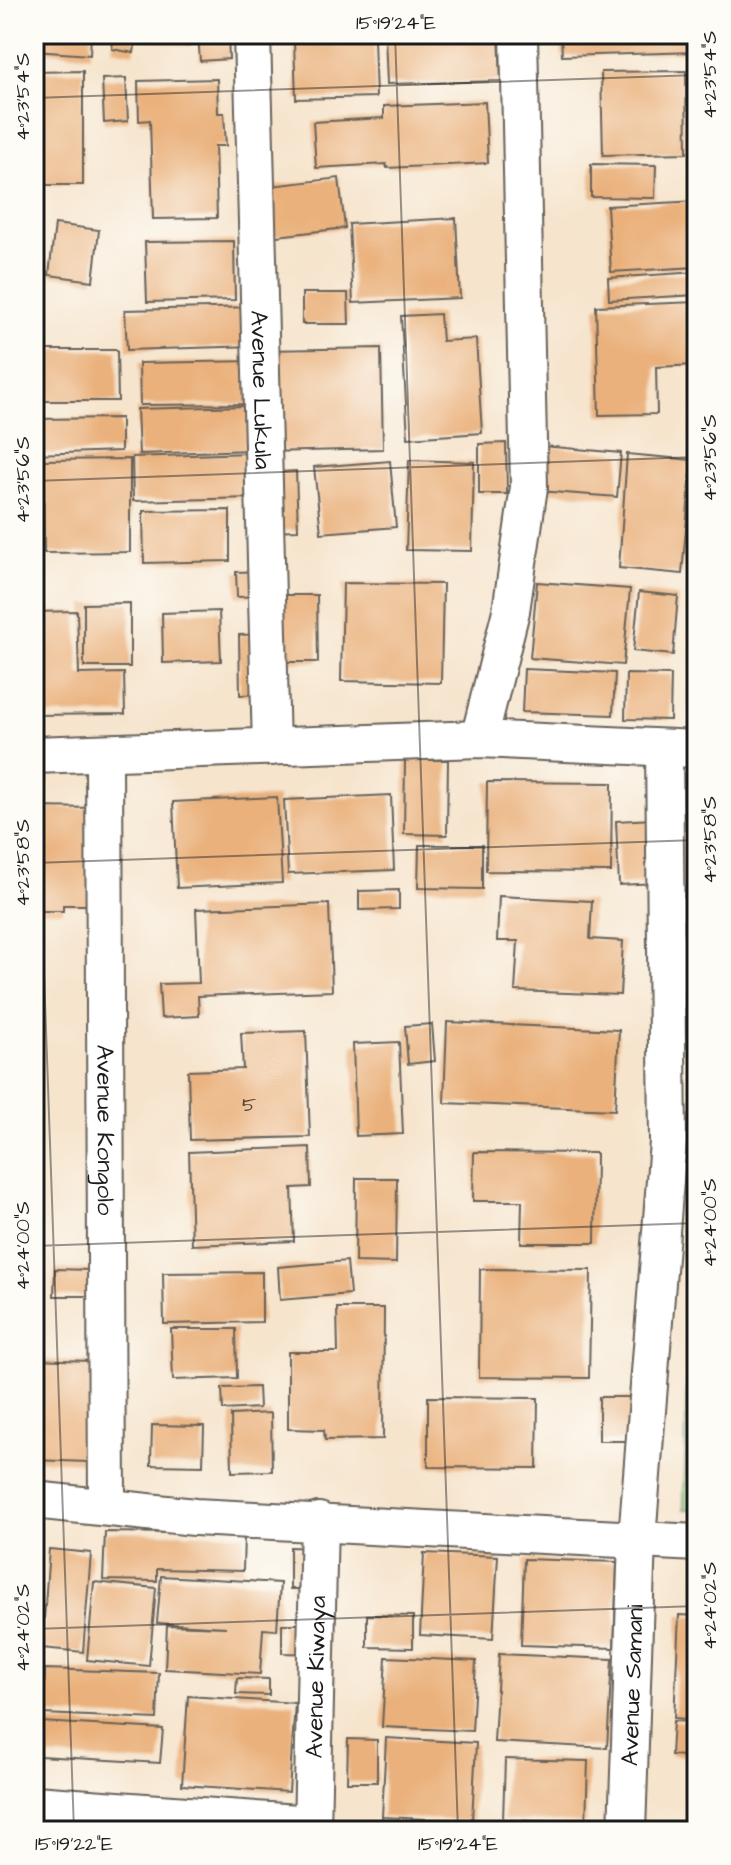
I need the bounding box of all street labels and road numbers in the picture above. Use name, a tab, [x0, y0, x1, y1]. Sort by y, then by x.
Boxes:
street label: Avenue Lukula	[241, 310, 280, 470]
street label: Avenue Kongolo	[87, 1045, 122, 1216]
street label: Avenue Kiwaya	[298, 1595, 336, 1759]
street label: Avenue Samani	[613, 1603, 653, 1767]

